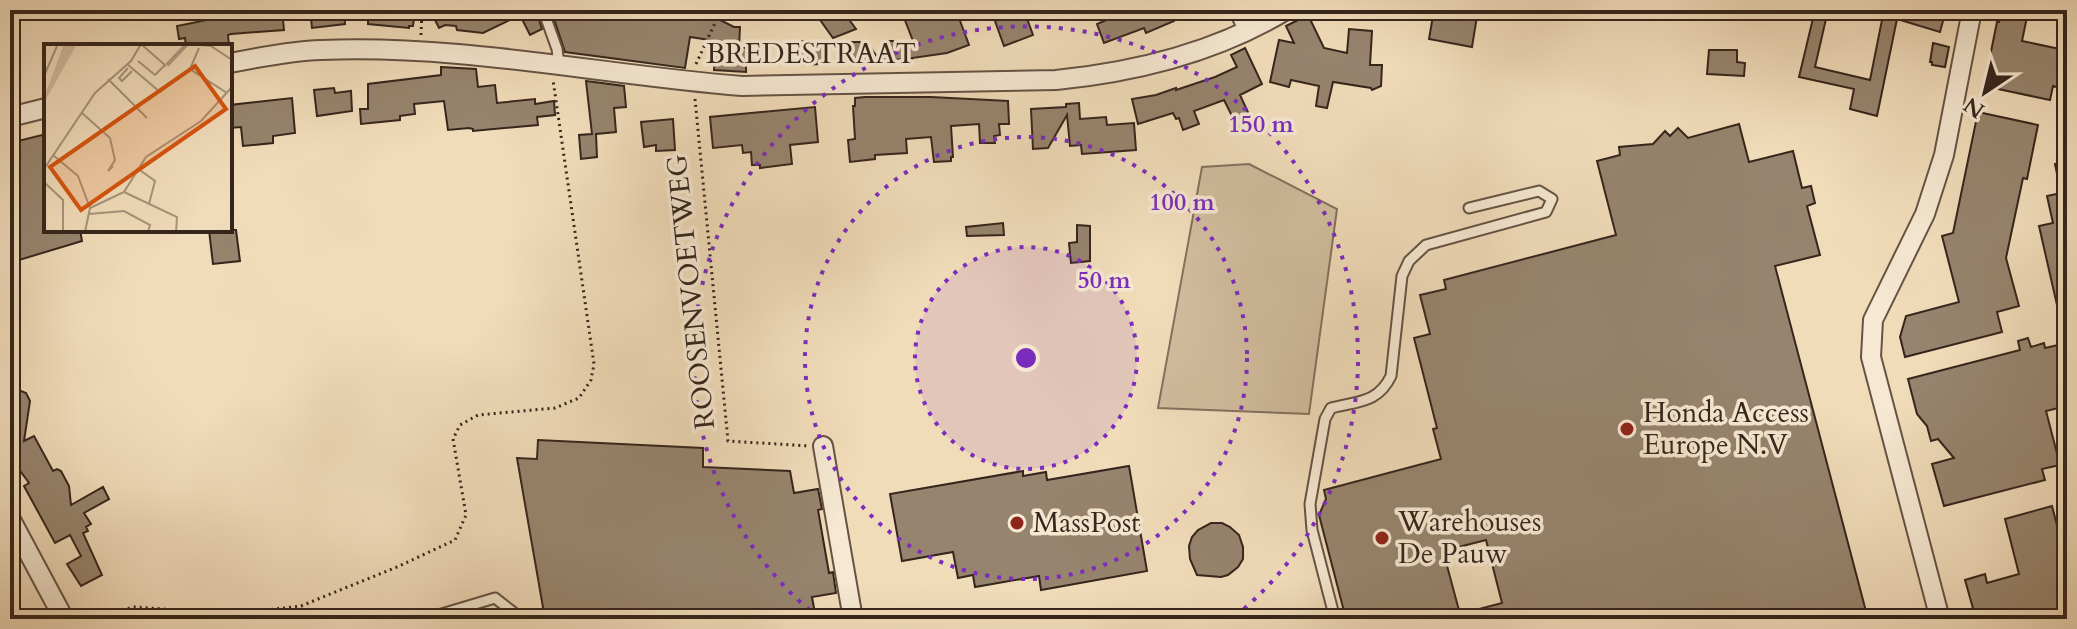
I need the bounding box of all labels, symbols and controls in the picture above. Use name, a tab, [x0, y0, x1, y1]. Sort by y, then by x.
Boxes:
street label: BREDESTRAAT	[706, 35, 916, 73]
inset map	[44, 44, 232, 232]
north arrow	[1945, 52, 2025, 132]
text: N	[1958, 90, 1991, 125]
text: 150 m	[1228, 108, 1295, 141]
street label: ROOSENVOETWEG	[658, 153, 724, 431]
text: 100 m	[1149, 186, 1216, 219]
text: 50 m	[1077, 264, 1131, 297]
centre of rings	[1012, 344, 1040, 372]
place label: Honda Access Europe N.V	[1643, 394, 1809, 464]
marker: Honda Access Europe N.V	[1618, 420, 1636, 438]
place label: Warehouses De Pauw	[1397, 503, 1541, 573]
place label: MassPost	[1033, 504, 1140, 542]
marker: MassPost	[1008, 514, 1026, 532]
marker: Warehouses De Pauw	[1373, 529, 1391, 547]

